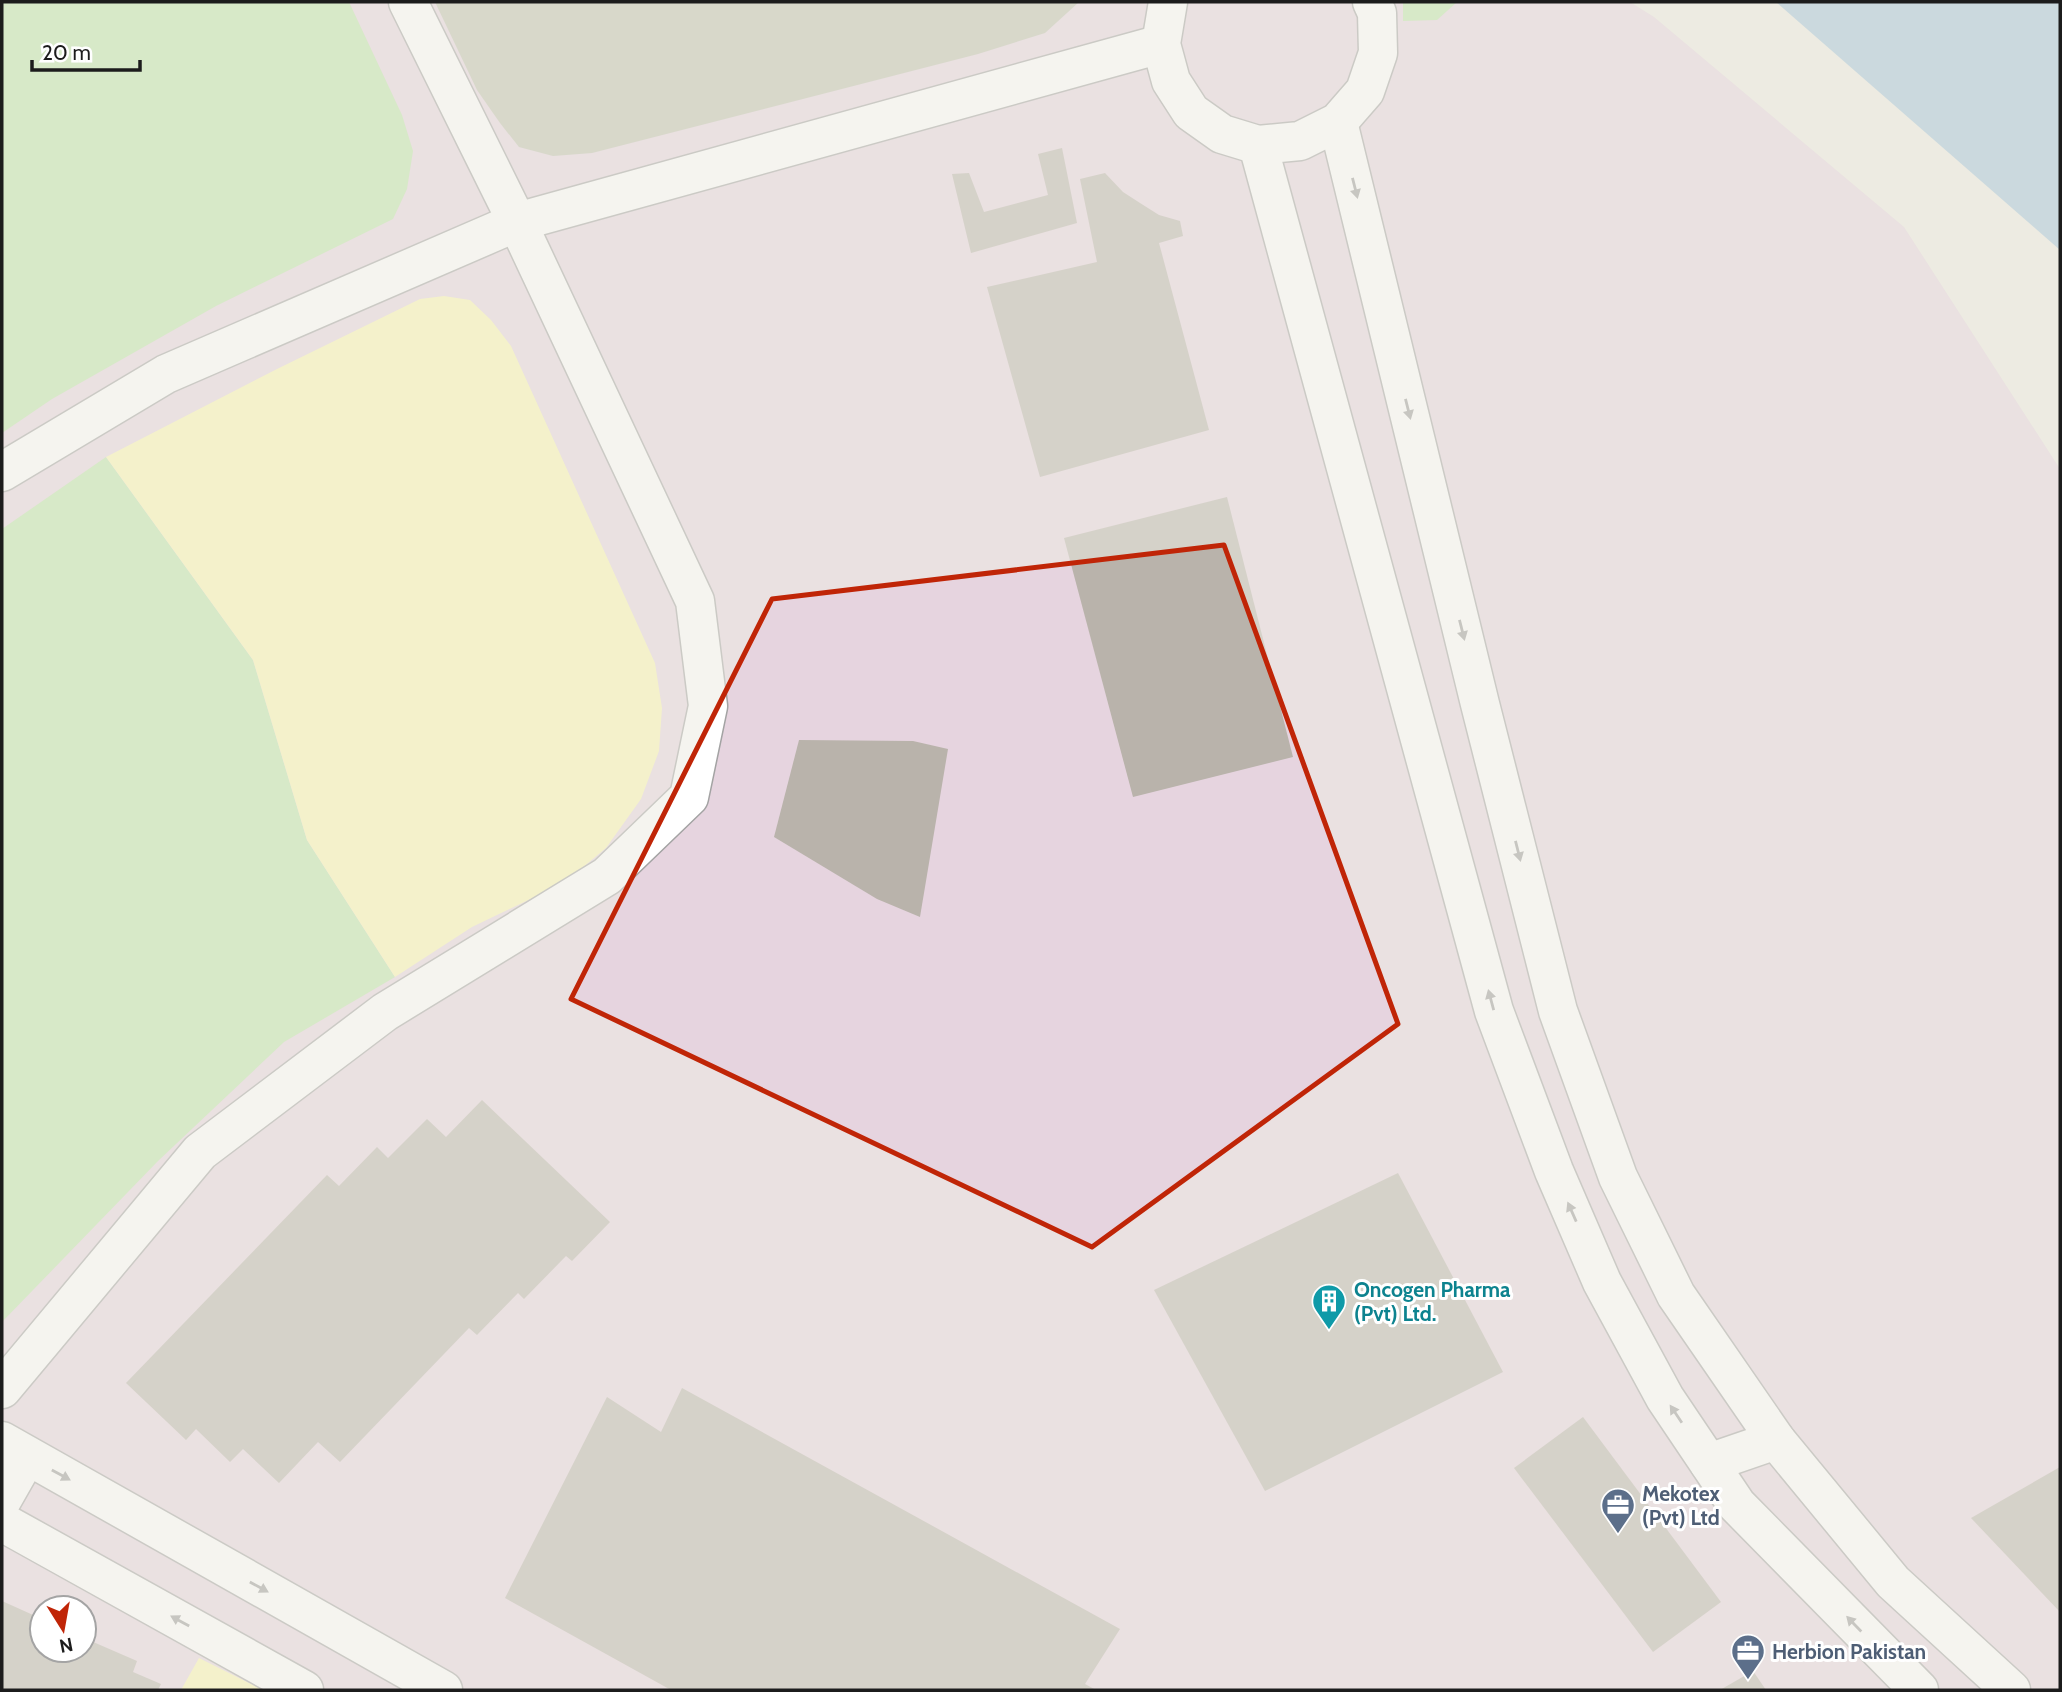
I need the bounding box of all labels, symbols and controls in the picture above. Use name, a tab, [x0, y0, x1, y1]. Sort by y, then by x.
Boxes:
scale bar	[32, 28, 140, 72]
text: 20 m	[42, 40, 91, 65]
one-way arrow	[1349, 177, 1360, 199]
one-way arrow	[1403, 398, 1414, 420]
one-way arrow	[1457, 619, 1468, 641]
one-way arrow	[1513, 840, 1524, 862]
one-way arrow	[1485, 989, 1496, 1011]
one-way arrow	[1566, 1202, 1577, 1223]
place label: Oncogen Pharma (Pvt) Ltd.	[1354, 1277, 1511, 1326]
building icon: Oncogen Pharma (Pvt) Ltd.	[1310, 1282, 1348, 1331]
one-way arrow	[1669, 1405, 1683, 1423]
one-way arrow	[51, 1469, 71, 1481]
place label: Mekotex (Pvt) Ltd	[1642, 1481, 1721, 1530]
office icon: Mekotex (Pvt) Ltd	[1599, 1486, 1637, 1535]
one-way arrow	[250, 1581, 269, 1593]
north arrow	[28, 1594, 98, 1664]
one-way arrow	[170, 1615, 189, 1627]
one-way arrow	[1847, 1616, 1863, 1633]
office icon: Herbion Pakistan	[1729, 1632, 1767, 1681]
text: N	[57, 1633, 75, 1658]
place label: Herbion Pakistan	[1772, 1639, 1926, 1664]

